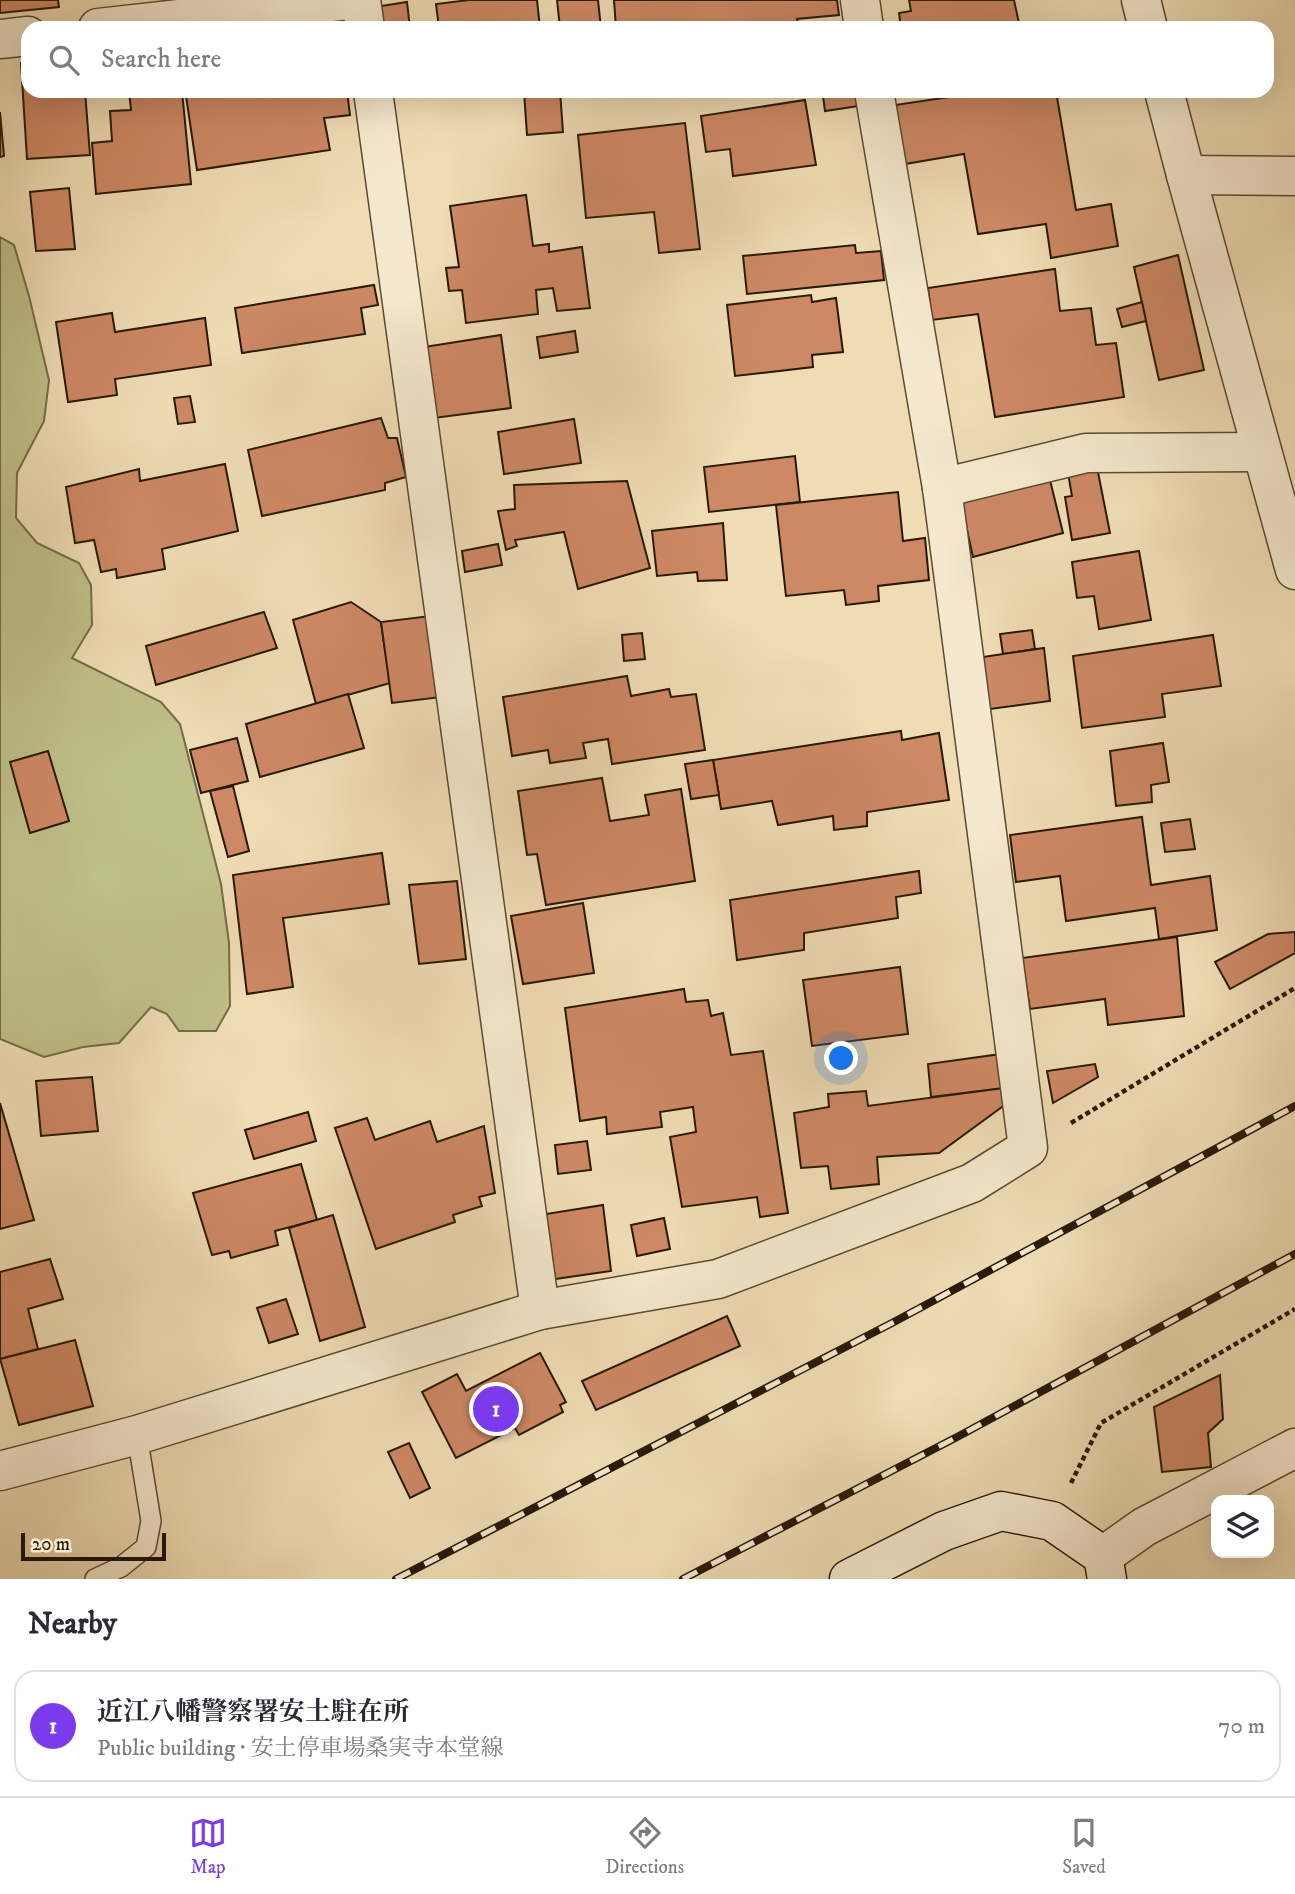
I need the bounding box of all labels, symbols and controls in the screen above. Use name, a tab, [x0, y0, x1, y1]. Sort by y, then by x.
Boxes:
search box	[21, 21, 1274, 98]
icon: search	[45, 41, 83, 79]
text: Search here	[101, 43, 221, 76]
your location	[824, 1041, 858, 1075]
pin: 1	[473, 1383, 519, 1435]
map controls	[1211, 1495, 1274, 1558]
button: layers	[1211, 1495, 1274, 1558]
scale bar	[21, 1530, 166, 1562]
text: 20 m	[32, 1533, 70, 1556]
text: Nearby	[28, 1606, 117, 1643]
text: 近江八幡警察署安土駐在所	[97, 1696, 409, 1729]
text: 1	[49, 1712, 57, 1741]
text: 70 m	[1218, 1712, 1265, 1741]
text: Public building · 安土停車場桑実寺本堂線	[97, 1734, 504, 1763]
tab: Map	[189, 1814, 227, 1879]
tab: Directions	[605, 1814, 684, 1879]
tab: Saved	[1062, 1814, 1106, 1879]

